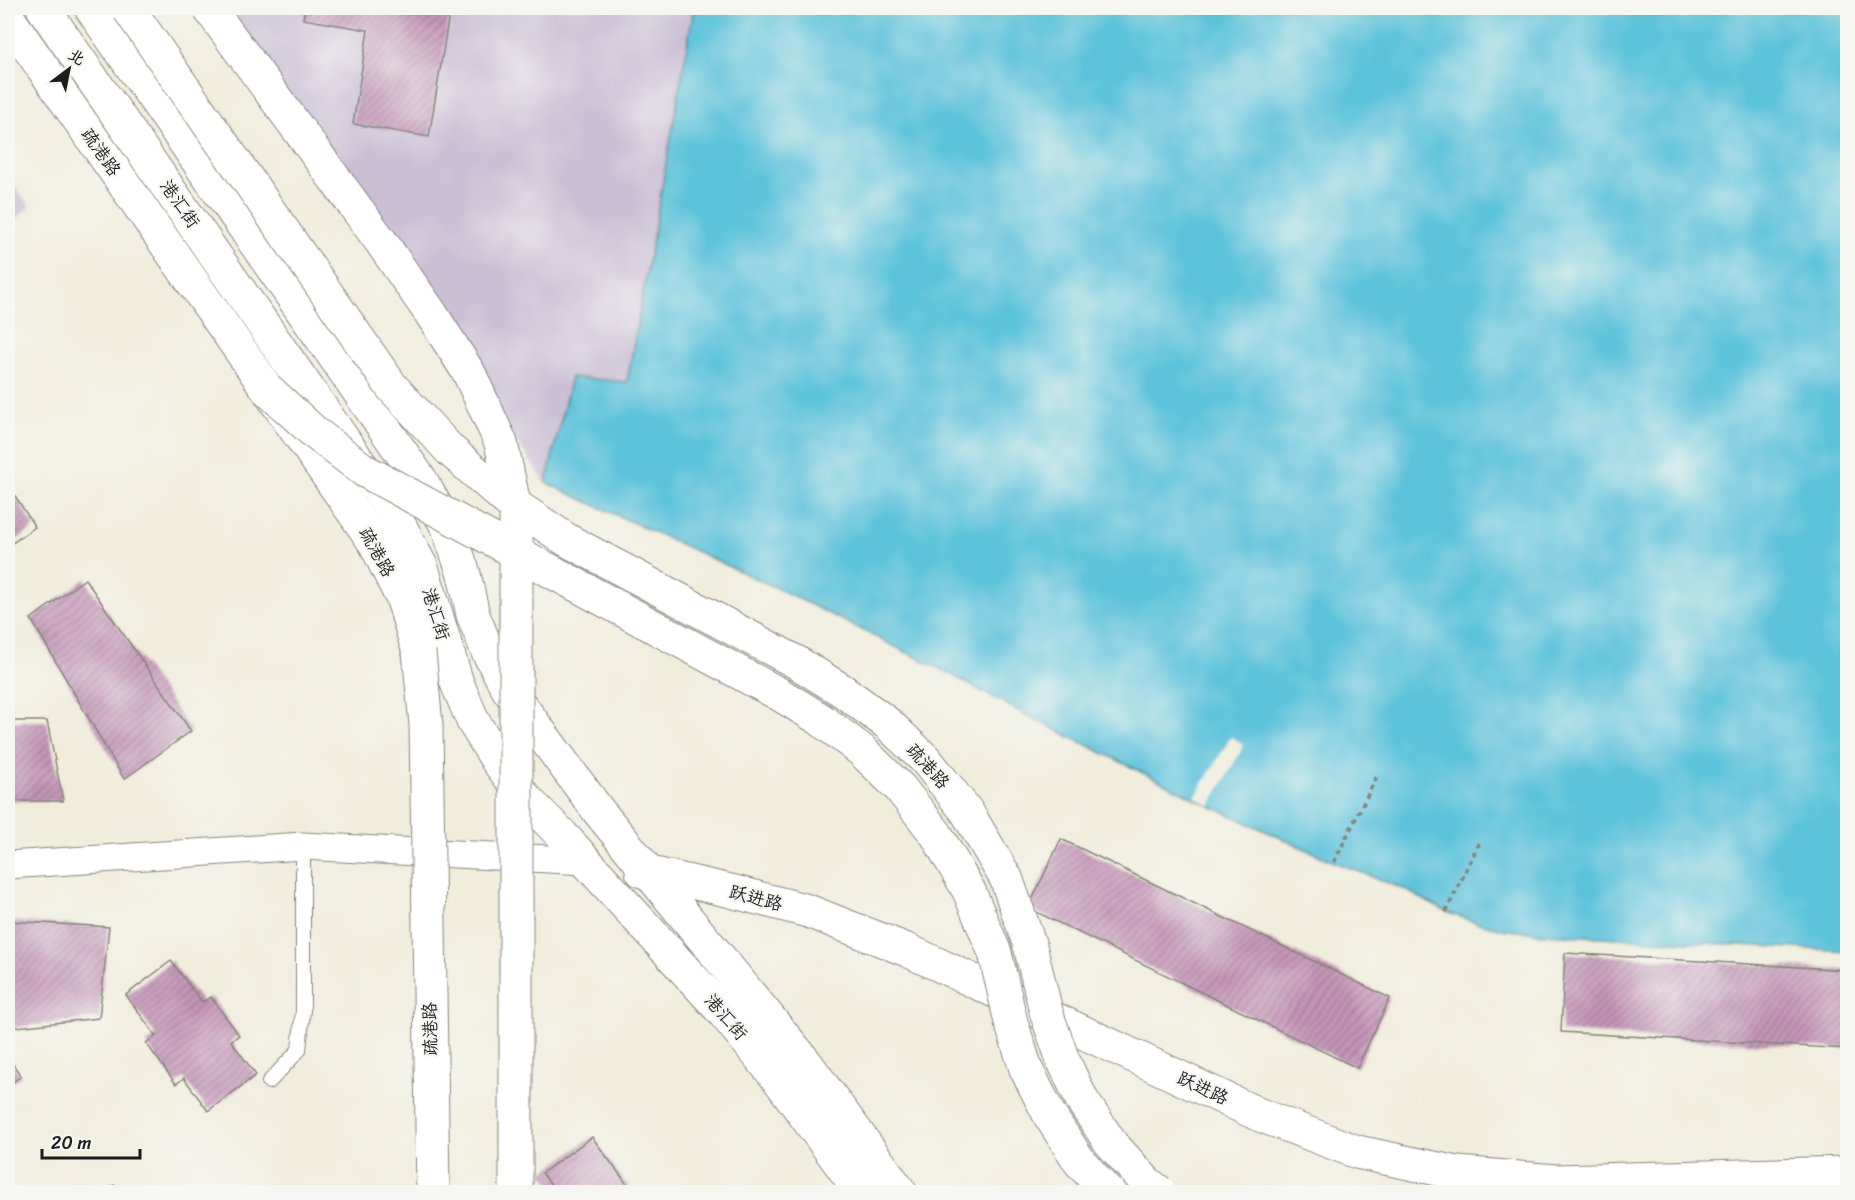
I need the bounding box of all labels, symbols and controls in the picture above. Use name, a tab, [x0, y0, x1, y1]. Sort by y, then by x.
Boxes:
north arrow	[39, 39, 99, 99]
text: 北	[62, 40, 91, 73]
street label: 疏港路	[72, 121, 130, 183]
street label: 港汇街	[151, 173, 209, 235]
street label: 疏港路	[350, 521, 404, 583]
street label: 港汇街	[413, 584, 459, 644]
street label: 疏港路	[898, 735, 958, 797]
street label: 跃进路	[726, 876, 786, 920]
street label: 港汇街	[696, 986, 756, 1048]
street label: 疏港路	[414, 1002, 446, 1056]
street label: 跃进路	[1172, 1062, 1234, 1114]
scale bar	[42, 1122, 140, 1160]
text: 20 m	[51, 1127, 91, 1159]

